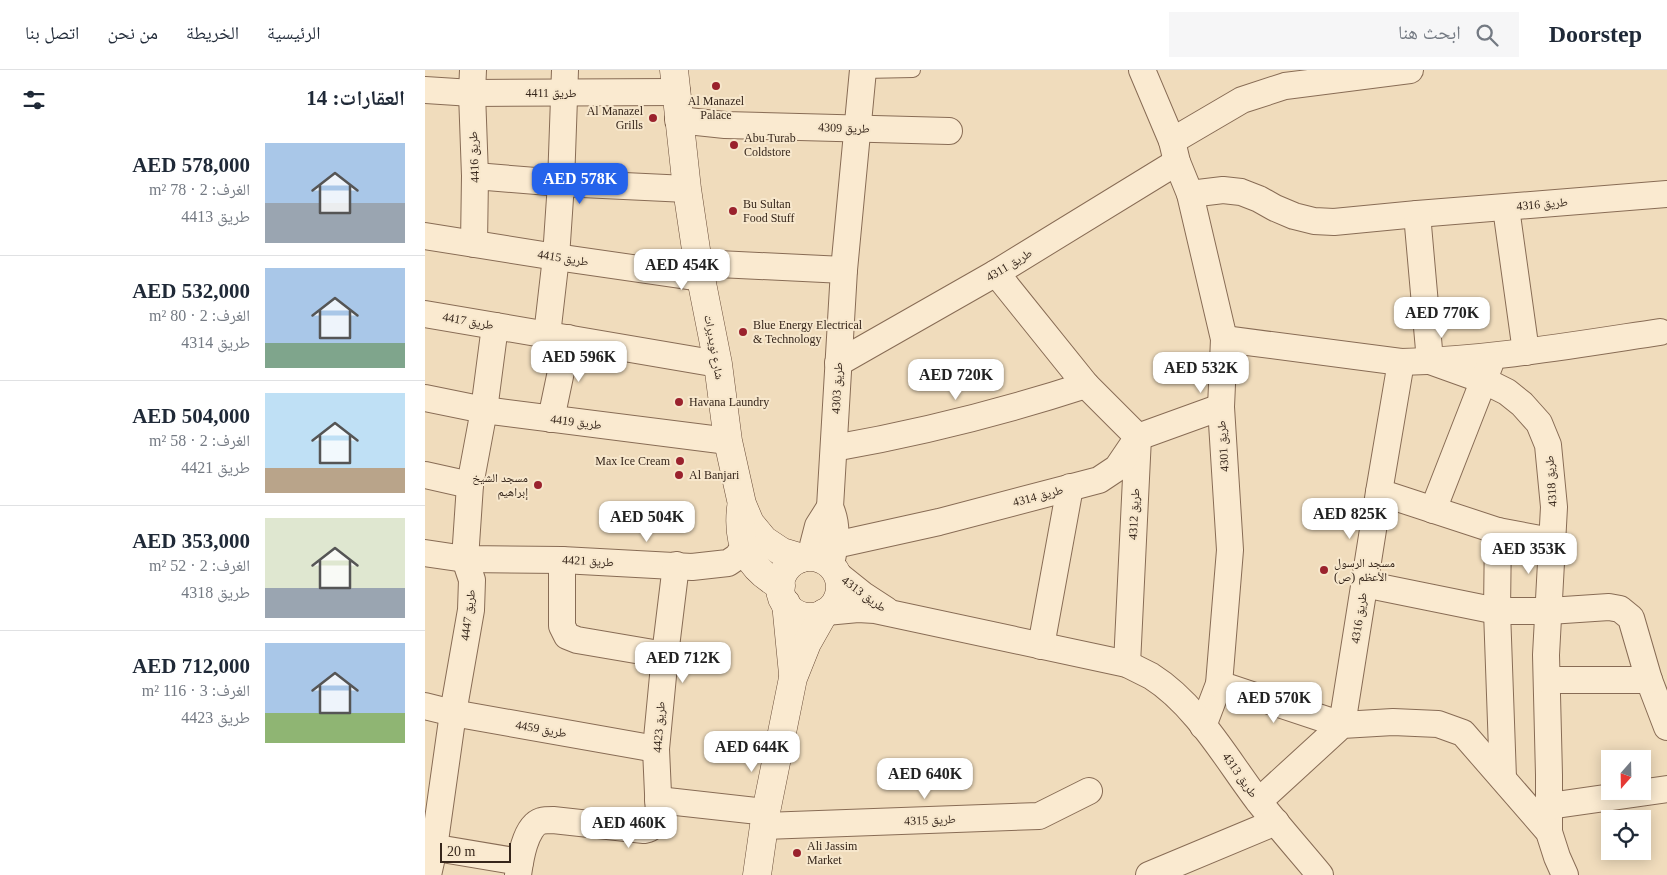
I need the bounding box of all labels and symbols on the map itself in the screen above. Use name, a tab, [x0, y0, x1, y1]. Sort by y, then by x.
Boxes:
marker: Al Manazel Palace	[710, 80, 722, 92]
street label: طريق 4411	[525, 86, 577, 100]
place label: Al Manazel Palace	[688, 94, 745, 122]
place label: Al Manazel Grills	[587, 104, 644, 132]
marker: Al Manazel Grills	[647, 112, 659, 124]
street label: طريق 4309	[818, 120, 870, 136]
street label: طريق 4416	[466, 131, 482, 183]
place label: Abu Turab Coldstore	[744, 131, 796, 159]
marker: Abu Turab Coldstore	[728, 139, 740, 151]
pin: AED 578K	[528, 162, 632, 205]
street label: طريق 4316	[1516, 195, 1568, 213]
place label: Bu Sultan Food Stuff	[743, 197, 794, 225]
marker: Bu Sultan Food Stuff	[727, 205, 739, 217]
street label: طريق 4311	[983, 246, 1035, 284]
street label: طريق 4415	[536, 247, 590, 269]
pin: AED 454K	[630, 248, 734, 291]
pin: AED 770K	[1390, 296, 1494, 339]
street label: طريق 4417	[441, 310, 495, 333]
street label: شارع نويديرات	[700, 313, 727, 381]
place label: Blue Energy Electrical & Technology	[753, 318, 863, 346]
marker: Blue Energy Electrical & Technology	[737, 326, 749, 338]
pin: AED 596K	[527, 340, 631, 383]
pin: AED 532K	[1149, 352, 1253, 394]
pin: AED 720K	[904, 358, 1008, 401]
street label: طريق 4303	[829, 362, 846, 414]
place label: Havana Laundry	[689, 395, 769, 409]
marker: Havana Laundry	[673, 396, 685, 408]
street label: طريق 4419	[550, 412, 603, 432]
street label: طريق 4301	[1214, 420, 1232, 472]
place label: Max Ice Cream	[595, 454, 671, 468]
marker: Max Ice Cream	[674, 455, 686, 467]
street label: طريق 4318	[1542, 455, 1560, 507]
place label: Al Banjari	[689, 468, 740, 482]
marker: Al Banjari	[673, 469, 685, 481]
place label: مسجد الشيخ إبراهيم	[472, 471, 528, 500]
marker: مسجد الشيخ إبراهيم	[532, 479, 544, 491]
street label: طريق 4314	[1011, 483, 1065, 510]
street label: طريق 4312	[1126, 488, 1143, 540]
pin: AED 825K	[1298, 498, 1402, 540]
pin: AED 504K	[595, 500, 699, 543]
pin: AED 353K	[1477, 532, 1581, 575]
street label: طريق 4421	[562, 553, 614, 570]
place label: مسجد الرسول الأعظم (ص)	[1334, 556, 1395, 585]
marker: مسجد الرسول الأعظم (ص)	[1318, 564, 1330, 576]
street label: طريق 4313	[839, 573, 889, 615]
street label: طريق 4447	[458, 588, 478, 641]
street label: طريق 4316	[1348, 591, 1370, 645]
pin: AED 712K	[631, 642, 735, 684]
pin: AED 570K	[1222, 682, 1326, 724]
street label: طريق 4423	[650, 701, 668, 753]
street label: طريق 4459	[514, 718, 568, 741]
pin: AED 644K	[700, 730, 804, 773]
street label: طريق 4313	[1219, 750, 1261, 800]
north arrow	[1601, 750, 1651, 800]
pin: AED 640K	[873, 758, 977, 800]
pin: AED 460K	[577, 806, 681, 849]
street label: طريق 4315	[904, 812, 956, 828]
place label: Ali Jassim Market	[807, 839, 858, 867]
scale bar	[440, 840, 511, 863]
marker: Ali Jassim Market	[791, 847, 803, 859]

